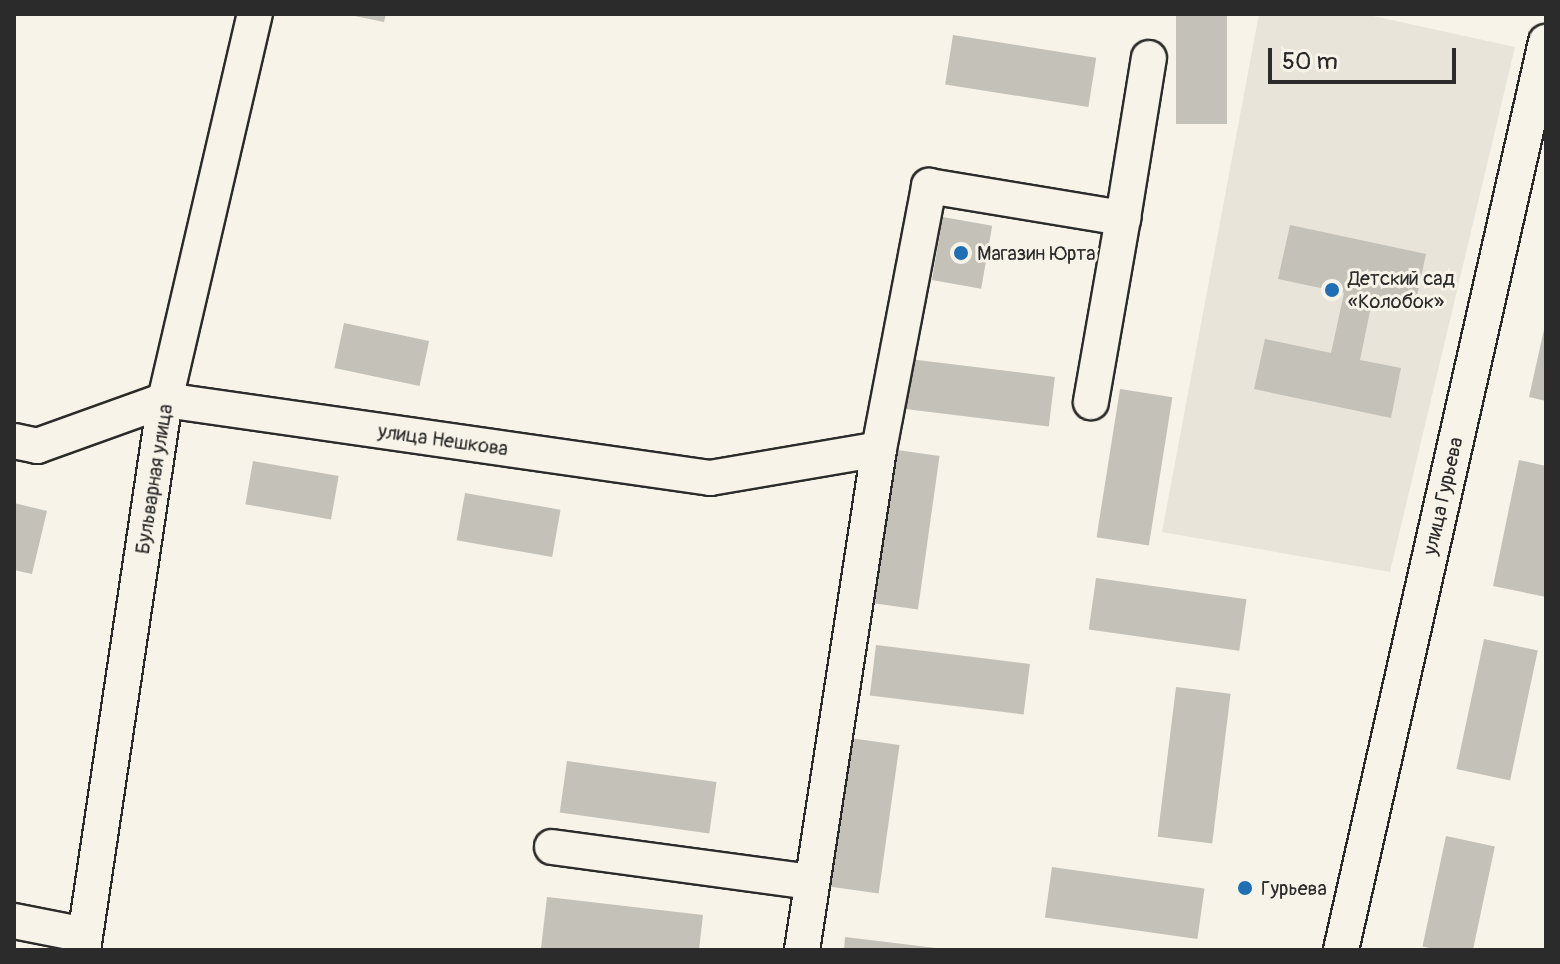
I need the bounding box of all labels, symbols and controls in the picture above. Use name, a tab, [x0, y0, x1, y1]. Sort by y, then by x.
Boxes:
scale bar	[1272, 32, 1460, 82]
text: 50 m	[1282, 47, 1338, 76]
place label: Магазин Юрта	[977, 241, 1096, 265]
marker: Магазин Юрта	[952, 244, 970, 262]
place label: Детский сад «Колобок»	[1348, 266, 1455, 313]
marker: Детский сад «Колобок»	[1323, 281, 1341, 299]
street label: Бульварная улица	[130, 402, 178, 556]
street label: улица Нешкова	[376, 419, 510, 461]
street label: улица Гурьева	[1418, 435, 1468, 557]
place label: Гурьева	[1261, 876, 1327, 900]
marker: Гурьева	[1236, 879, 1254, 897]

